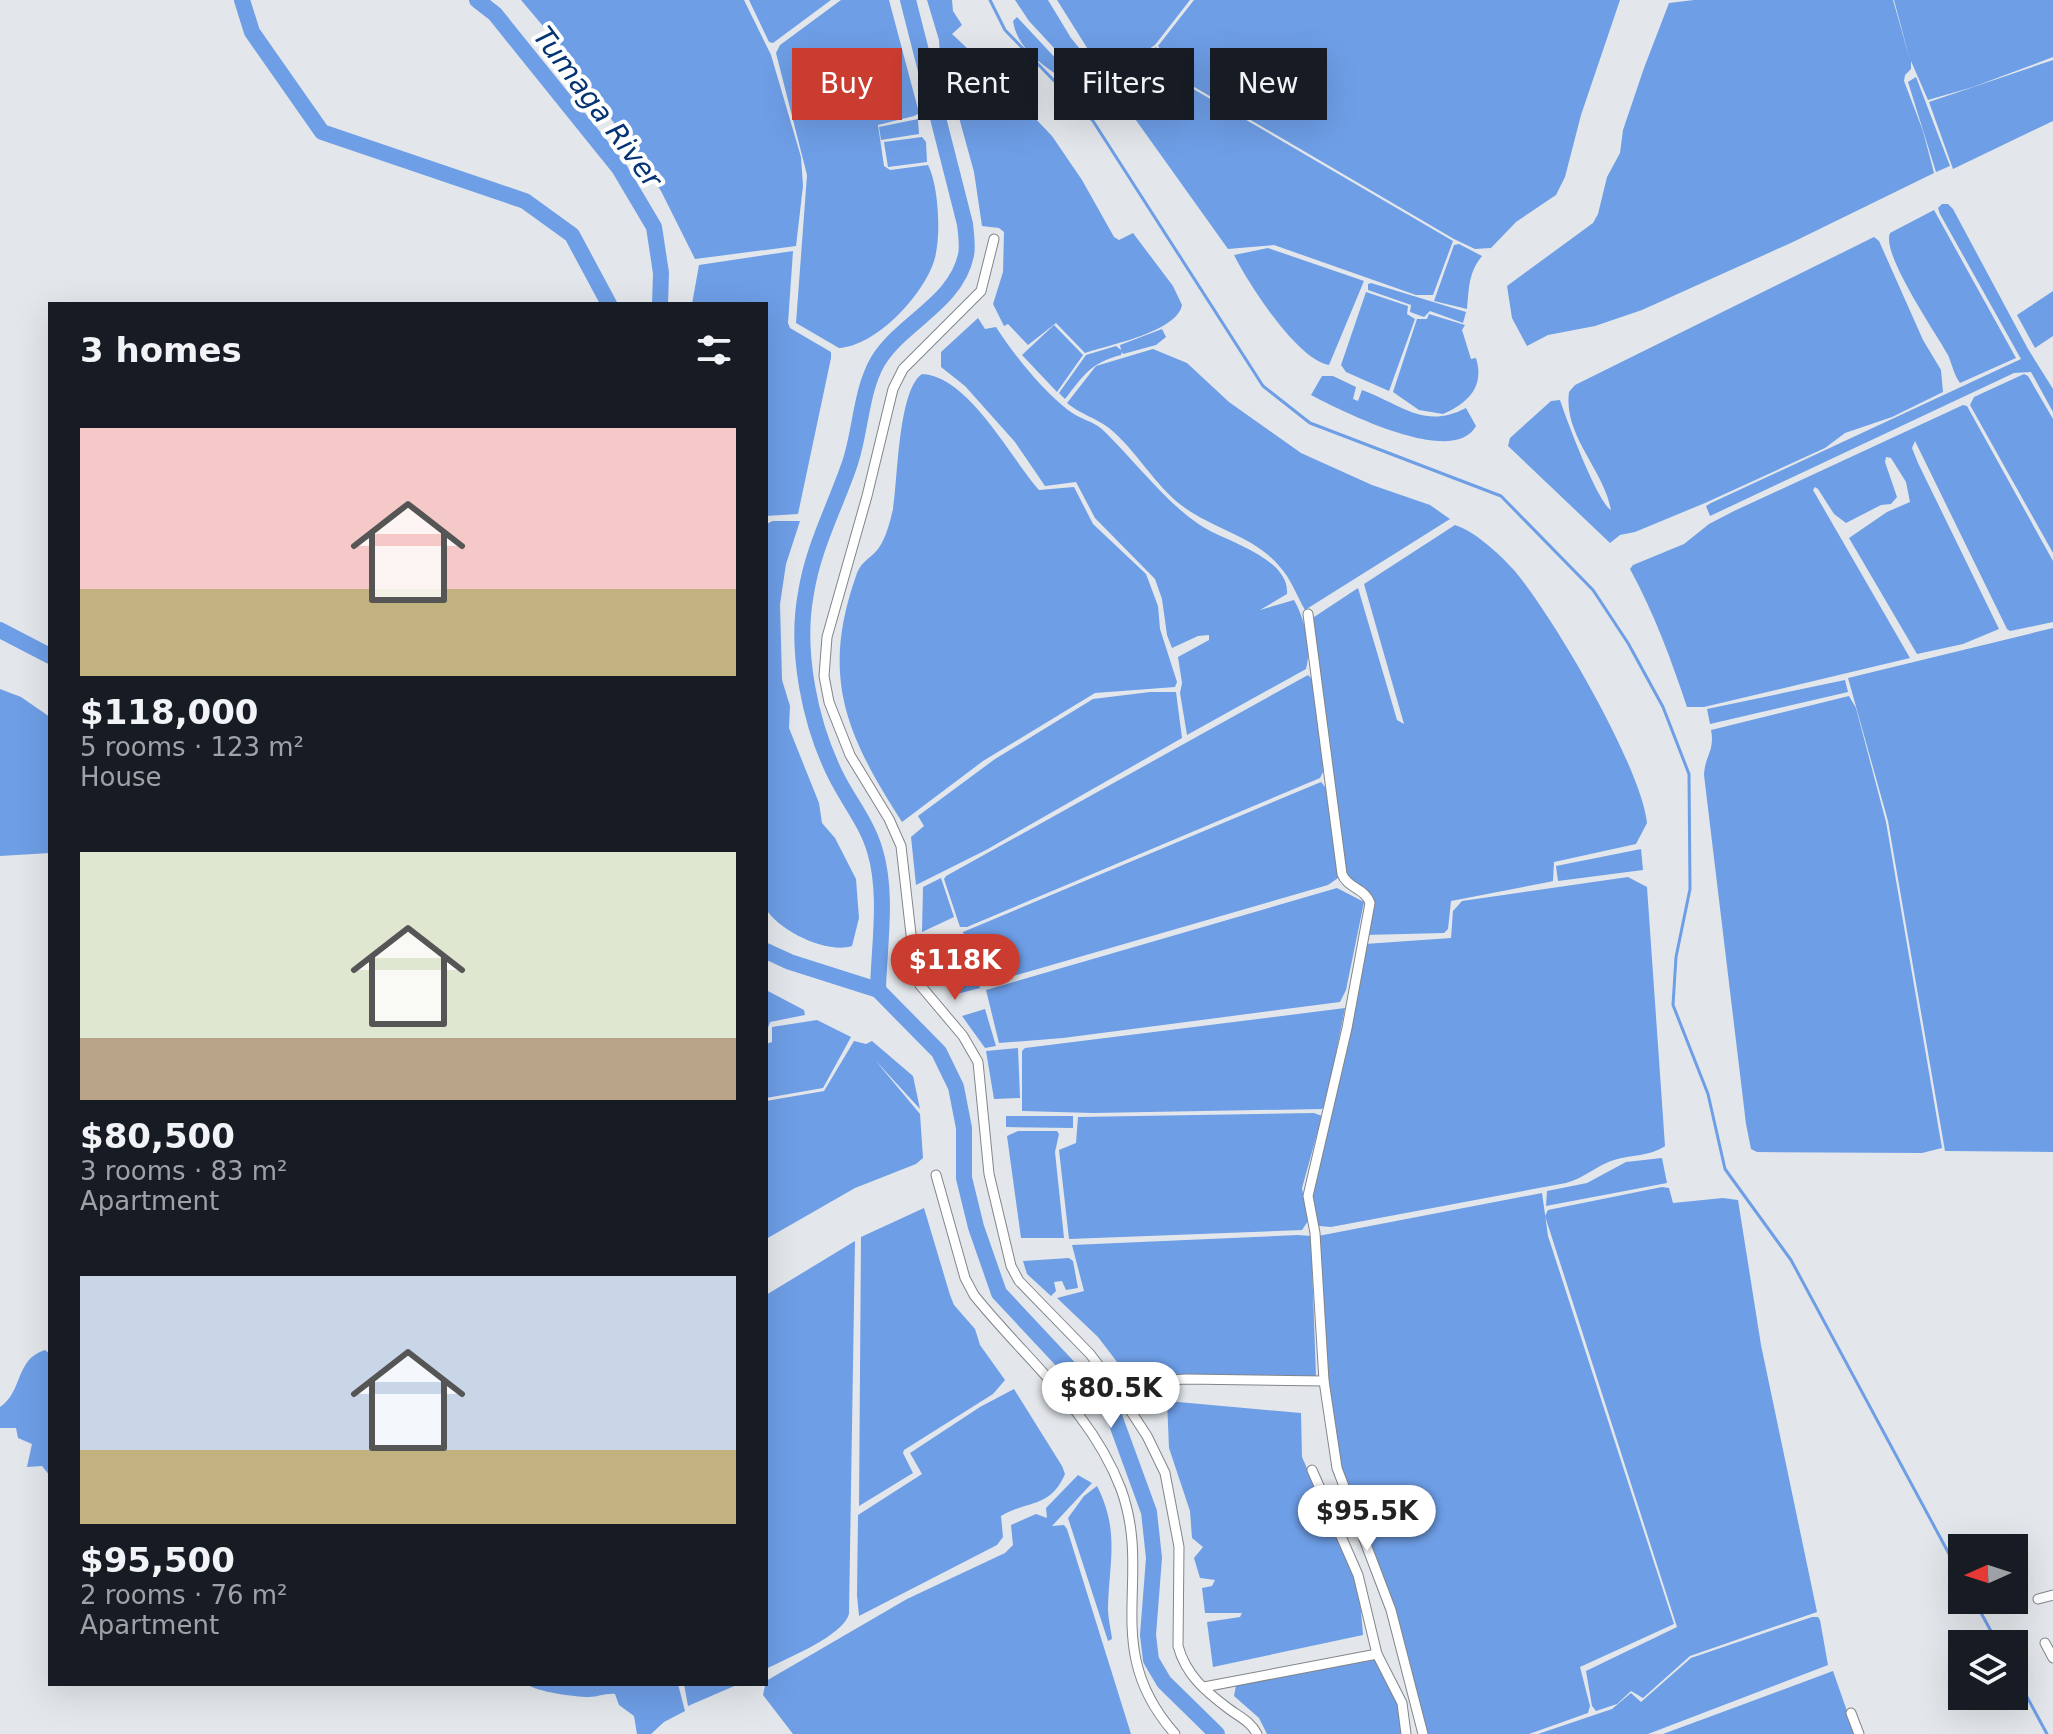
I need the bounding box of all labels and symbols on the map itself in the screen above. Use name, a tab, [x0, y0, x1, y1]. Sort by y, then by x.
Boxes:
water label: Tumaga River	[526, 20, 670, 195]
pin: $118K	[899, 934, 1011, 1002]
pin: $80.5K	[1046, 1362, 1176, 1430]
pin: $95.5K	[1302, 1485, 1432, 1553]
north arrow	[1948, 1534, 2028, 1614]

